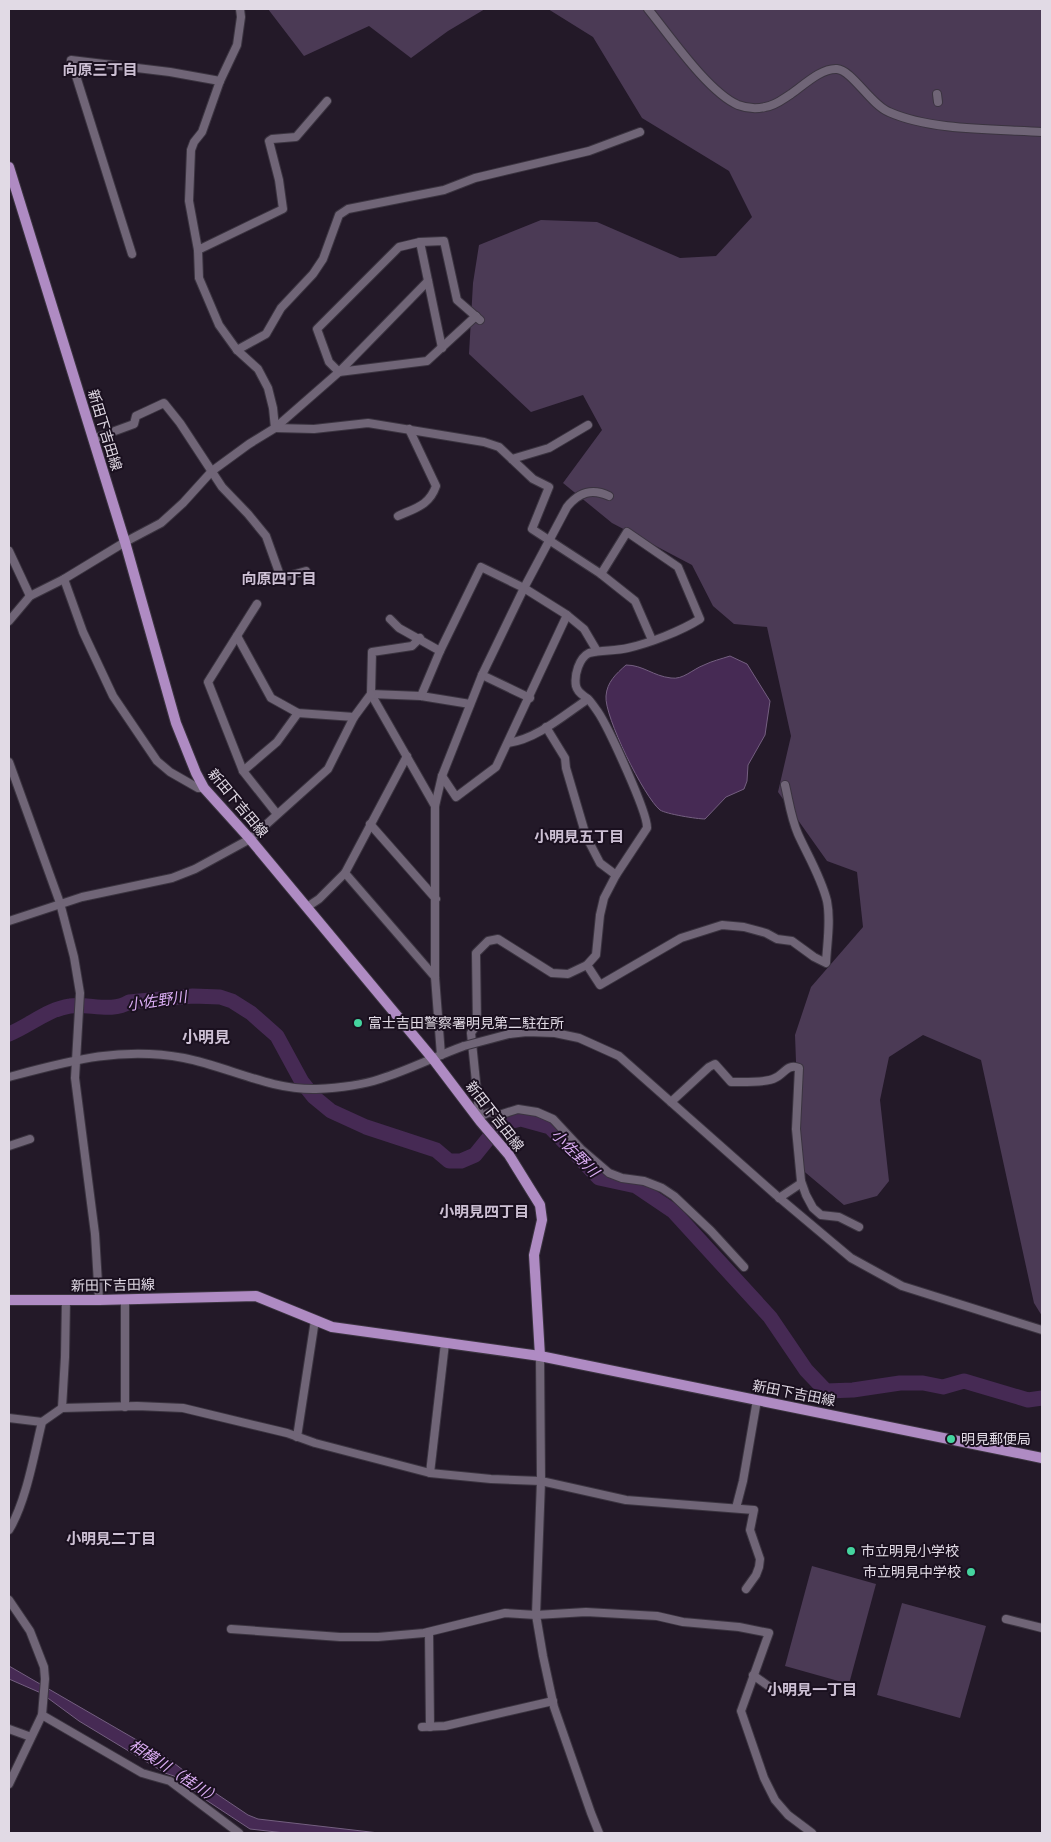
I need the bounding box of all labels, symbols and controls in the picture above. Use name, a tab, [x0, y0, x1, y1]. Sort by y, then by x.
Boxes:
district label: 向原三丁目	[62, 60, 138, 80]
street label: 新田下吉田線	[84, 387, 126, 473]
district label: 向原四丁目	[241, 569, 317, 589]
street label: 新田下吉田線	[204, 765, 272, 841]
district label: 小明見五丁目	[534, 827, 624, 847]
water label: 小佐野川	[126, 987, 190, 1015]
place label: 富士吉田警察署明見第二駐在所	[368, 1014, 564, 1032]
marker: 富士吉田警察署明見第二駐在所	[352, 1017, 364, 1029]
district label: 小明見	[182, 1027, 230, 1048]
street label: 新田下吉田線	[462, 1077, 528, 1155]
water label: 小佐野川	[547, 1125, 605, 1183]
district label: 小明見四丁目	[439, 1202, 529, 1222]
street label: 新田下吉田線	[71, 1275, 155, 1295]
street label: 新田下吉田線	[751, 1376, 837, 1410]
place label: 明見郵便局	[961, 1430, 1031, 1448]
marker: 明見郵便局	[945, 1433, 957, 1445]
district label: 小明見二丁目	[66, 1529, 156, 1549]
place label: 市立明見小学校	[861, 1542, 959, 1560]
marker: 市立明見小学校	[845, 1545, 857, 1557]
place label: 市立明見中学校	[863, 1563, 961, 1581]
marker: 市立明見中学校	[965, 1566, 977, 1578]
district label: 小明見一丁目	[767, 1680, 857, 1700]
water label: 相模川（桂川）	[126, 1735, 224, 1809]

